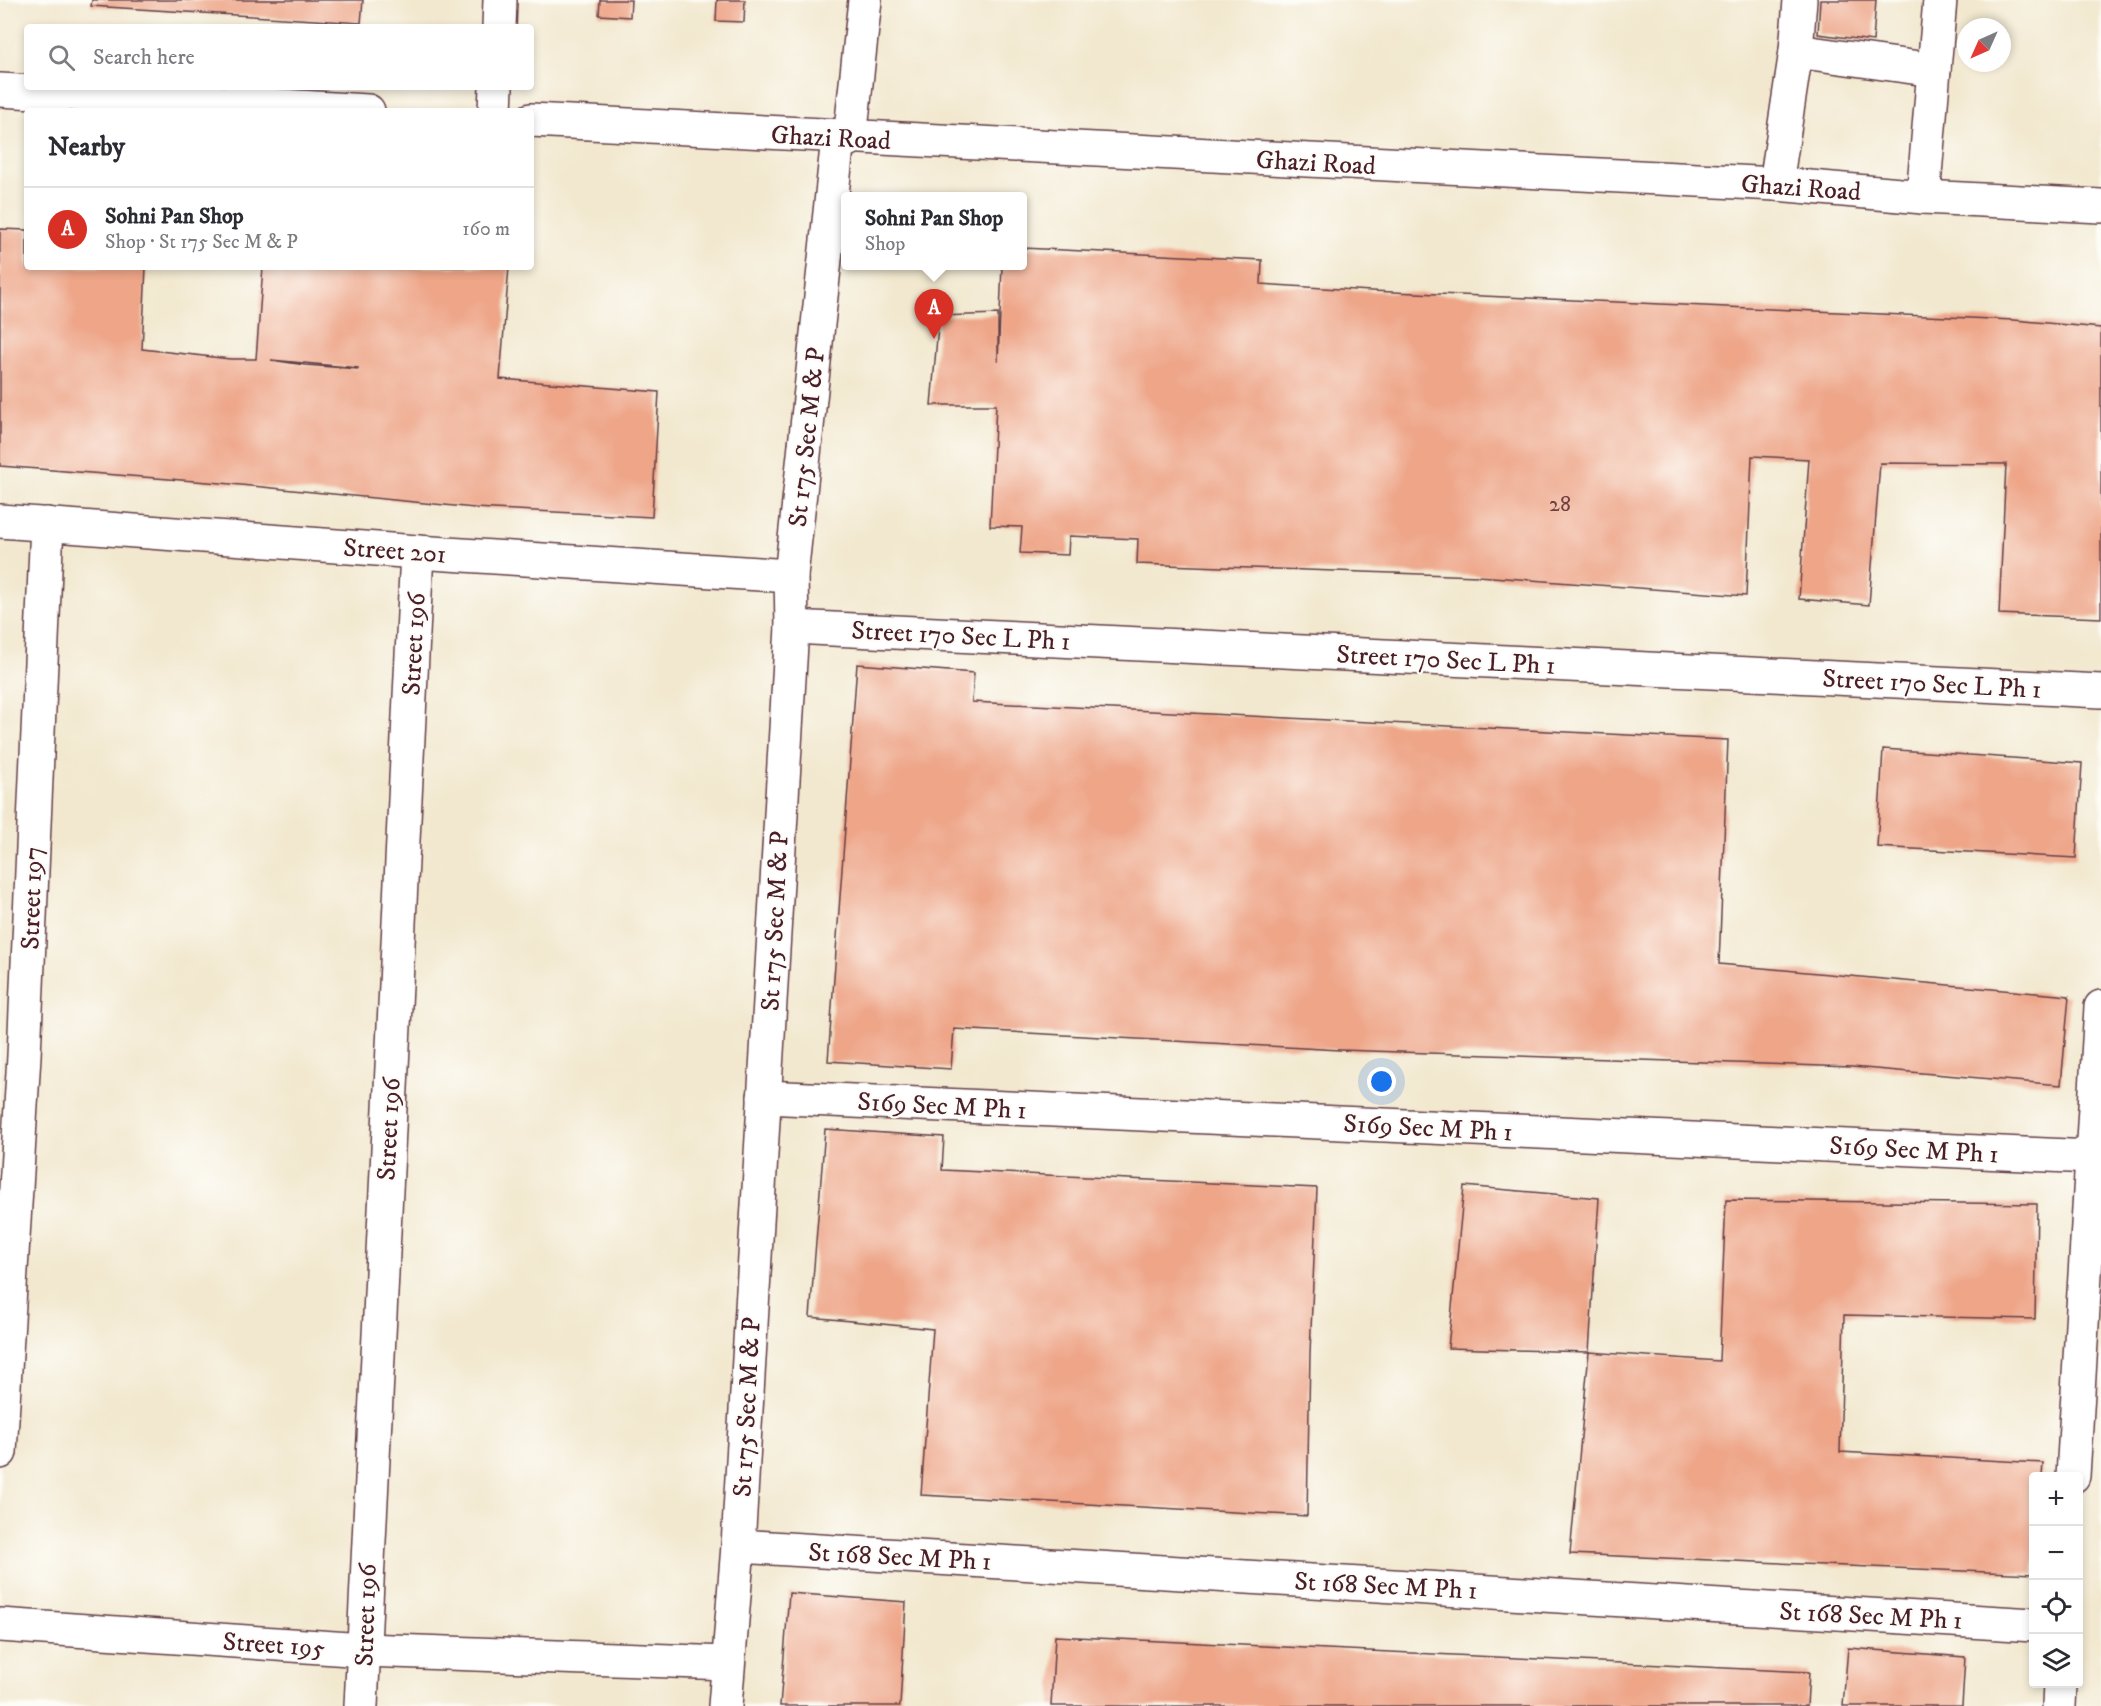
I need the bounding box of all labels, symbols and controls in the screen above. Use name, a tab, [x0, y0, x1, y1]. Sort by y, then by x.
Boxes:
north arrow	[1957, 18, 2011, 72]
search box	[24, 24, 534, 90]
icon: search	[45, 41, 78, 74]
text: Search here	[93, 44, 195, 71]
street label: Ghazi Road	[770, 119, 892, 158]
text: Nearby	[48, 131, 125, 164]
street label: Ghazi Road	[1255, 144, 1377, 183]
street label: Ghazi Road	[1740, 168, 1862, 209]
popup	[841, 192, 1027, 270]
text: Sohni Pan Shop	[105, 203, 244, 230]
text: Sohni Pan Shop	[865, 205, 1003, 232]
text: A	[61, 217, 74, 242]
text: 160 m	[462, 217, 510, 242]
text: Shop · St 175 Sec M & P	[105, 230, 298, 255]
text: Shop	[865, 232, 905, 257]
pin: A	[914, 290, 954, 339]
street label: St 175 Sec M & P	[782, 346, 833, 529]
house number: 28	[1549, 491, 1571, 518]
street label: Street 201	[342, 531, 448, 572]
street label: Street 196	[395, 590, 434, 696]
street label: Street 170 Sec L Ph 1	[851, 614, 1071, 659]
street label: Street 170 Sec L Ph 1	[1336, 638, 1556, 683]
street label: Street 170 Sec L Ph 1	[1822, 662, 2042, 707]
street label: St 175 Sec M & P	[754, 830, 797, 1012]
street label: Street 197	[14, 846, 51, 950]
your location	[1367, 1067, 1396, 1096]
street label: Street 196	[370, 1075, 409, 1181]
street label: S169 Sec M Ph 1	[856, 1086, 1027, 1127]
street label: S169 Sec M Ph 1	[1342, 1108, 1513, 1149]
street label: S169 Sec M Ph 1	[1828, 1130, 1999, 1171]
street label: St 175 Sec M & P	[726, 1316, 769, 1498]
map controls	[2029, 1472, 2083, 1688]
button: +	[2029, 1472, 2083, 1526]
button: −	[2029, 1526, 2083, 1580]
street label: St 168 Sec M Ph 1	[807, 1536, 992, 1579]
street label: Street 196	[348, 1562, 385, 1667]
street label: St 168 Sec M Ph 1	[1293, 1565, 1478, 1608]
button: locate	[2029, 1580, 2083, 1634]
street label: St 168 Sec M Ph 1	[1778, 1595, 1963, 1638]
street label: Street 195	[222, 1625, 326, 1666]
button: layers	[2029, 1634, 2083, 1688]

